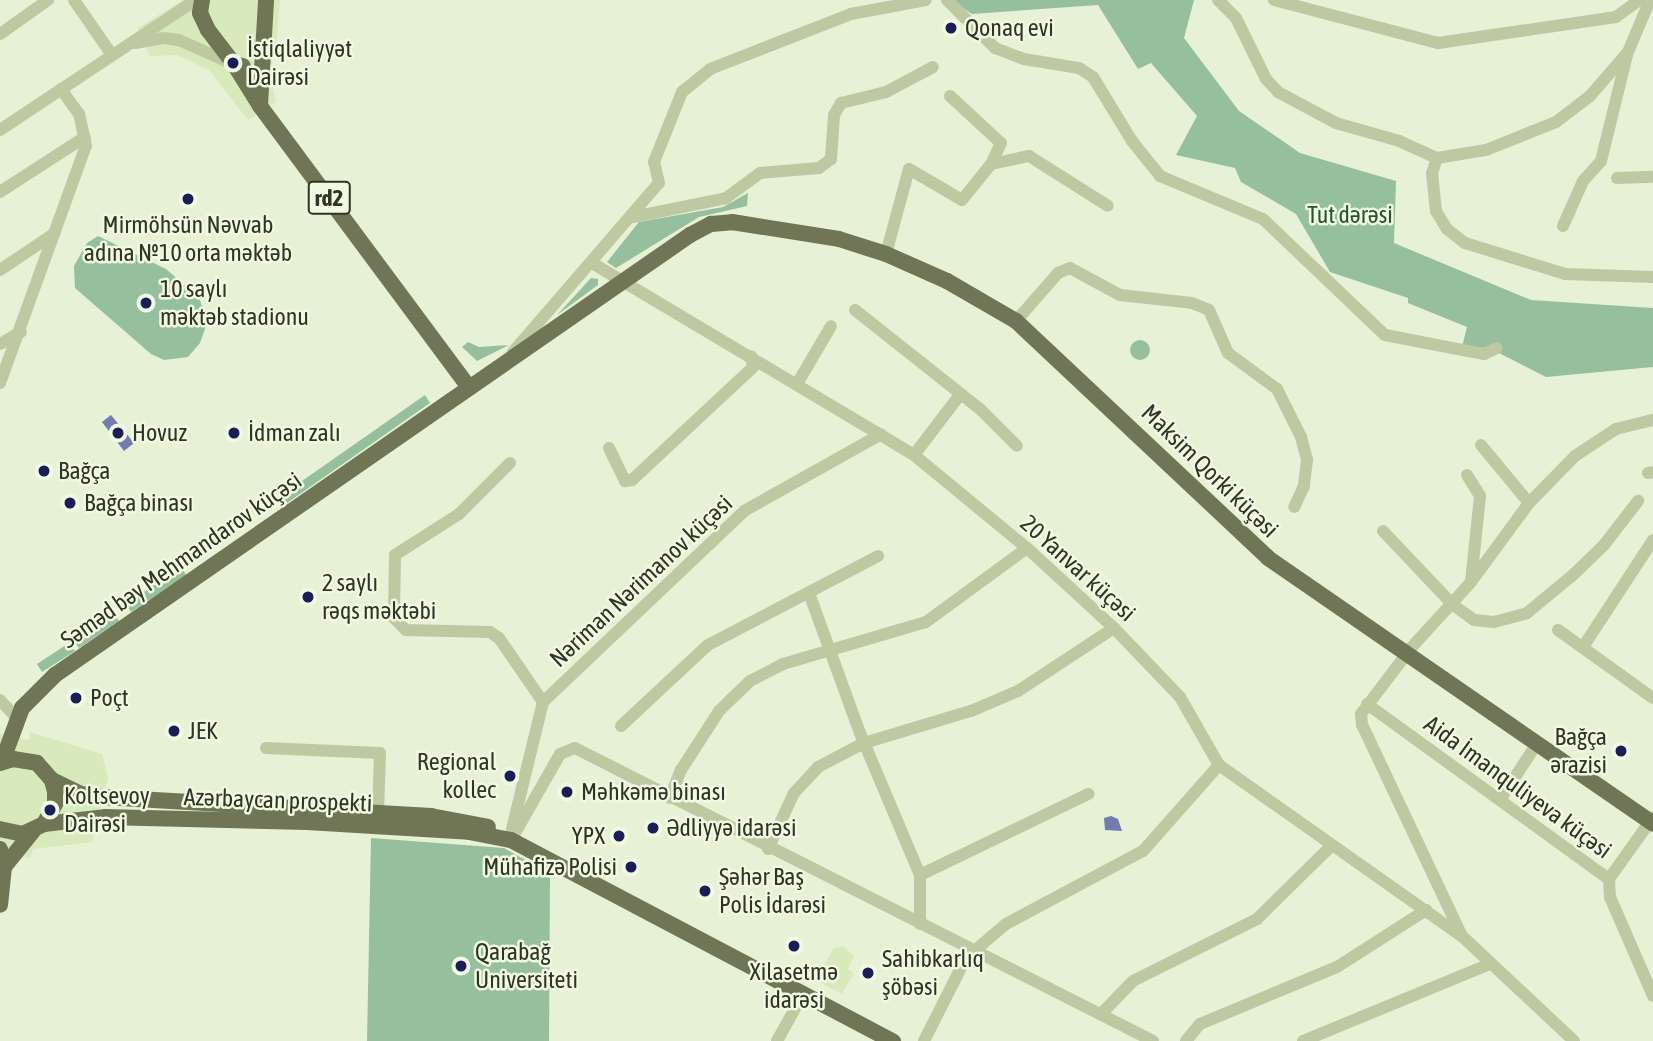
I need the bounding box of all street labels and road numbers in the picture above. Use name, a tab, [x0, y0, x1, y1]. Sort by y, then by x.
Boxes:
road number: rd2	[306, 178, 352, 218]
street label: Maksim Qorki küçəsi	[1136, 398, 1284, 544]
street label: Səməd bəy Mehmandarov küçəsi	[55, 466, 307, 654]
street label: Nəriman Nərimanov küçəsi	[544, 489, 738, 673]
street label: 20 Yanvar küçəsi	[1014, 509, 1142, 627]
street label: Aida İmanquliyeva küçəsi	[1419, 709, 1617, 865]
street label: Azərbaycan prospekti	[183, 782, 373, 818]

